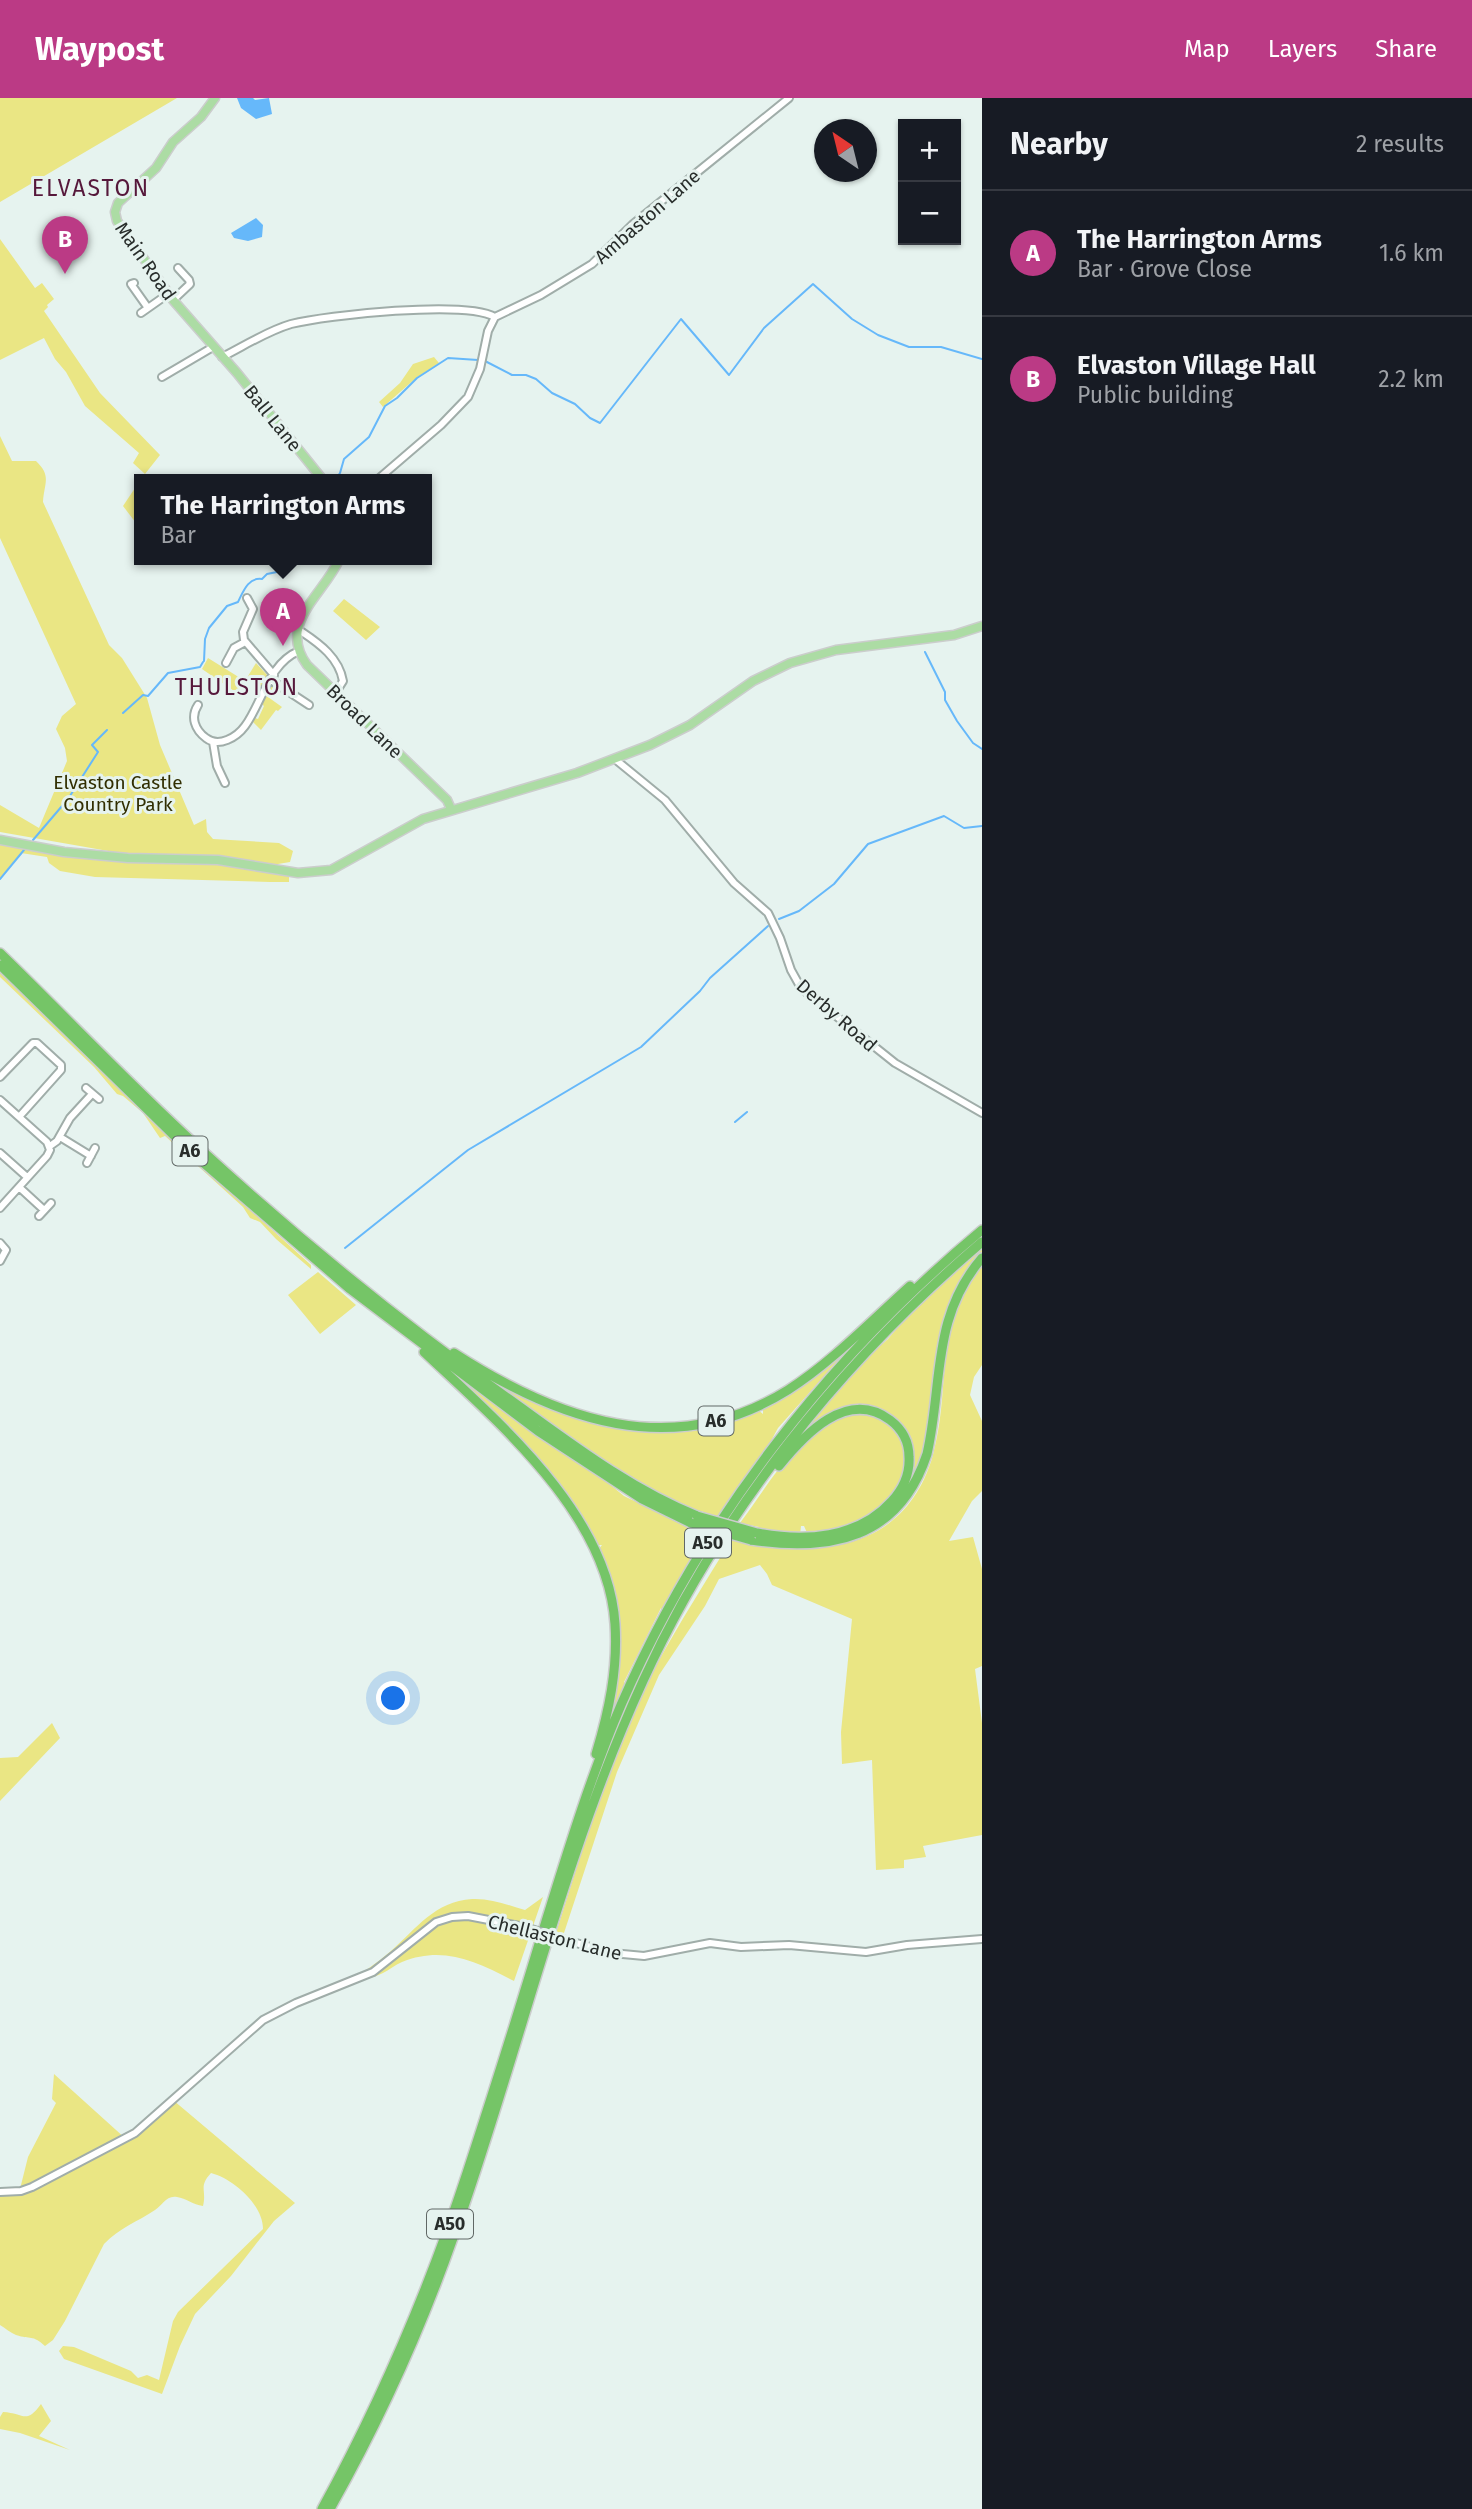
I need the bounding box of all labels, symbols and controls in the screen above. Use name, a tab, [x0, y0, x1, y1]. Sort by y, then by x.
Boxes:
text: Waypost	[35, 29, 164, 69]
text: Map	[1184, 35, 1230, 63]
text: Layers	[1268, 35, 1337, 63]
text: Share	[1375, 35, 1437, 63]
north arrow	[814, 119, 877, 182]
map controls	[898, 119, 961, 245]
button: +	[898, 119, 961, 182]
text: Nearby	[1010, 126, 1108, 162]
text: 2 results	[1356, 130, 1444, 158]
street label: Ambaston Lane	[590, 164, 705, 268]
district label: ELVASTON	[32, 174, 150, 202]
button: −	[898, 182, 961, 245]
pin: B	[42, 216, 88, 274]
street label: Main Road	[110, 218, 181, 305]
text: The Harrington Arms	[1077, 224, 1322, 255]
text: A	[1026, 239, 1040, 267]
text: 1.6 km	[1379, 239, 1444, 267]
text: Bar · Grove Close	[1077, 255, 1252, 283]
text: Elvaston Village Hall	[1077, 350, 1316, 381]
text: B	[1026, 365, 1040, 393]
text: 2.2 km	[1378, 365, 1444, 393]
street label: Ball Lane	[239, 380, 306, 456]
text: Public building	[1077, 381, 1233, 409]
popup	[134, 474, 432, 565]
text: The Harrington Arms	[161, 490, 405, 521]
text: Bar	[161, 521, 196, 549]
pin: A	[260, 588, 306, 646]
district label: THULSTON	[175, 673, 299, 701]
street label: Broad Lane	[322, 679, 408, 763]
park label: Elvaston Castle Country Park	[53, 771, 183, 816]
street label: Derby Road	[792, 974, 882, 1057]
road number: A6	[172, 1136, 208, 1166]
road number: A6	[698, 1406, 734, 1436]
road number: A50	[685, 1528, 731, 1558]
your location	[376, 1681, 410, 1715]
street label: Chellaston Lane	[486, 1910, 624, 1965]
road number: A50	[427, 2210, 473, 2238]

